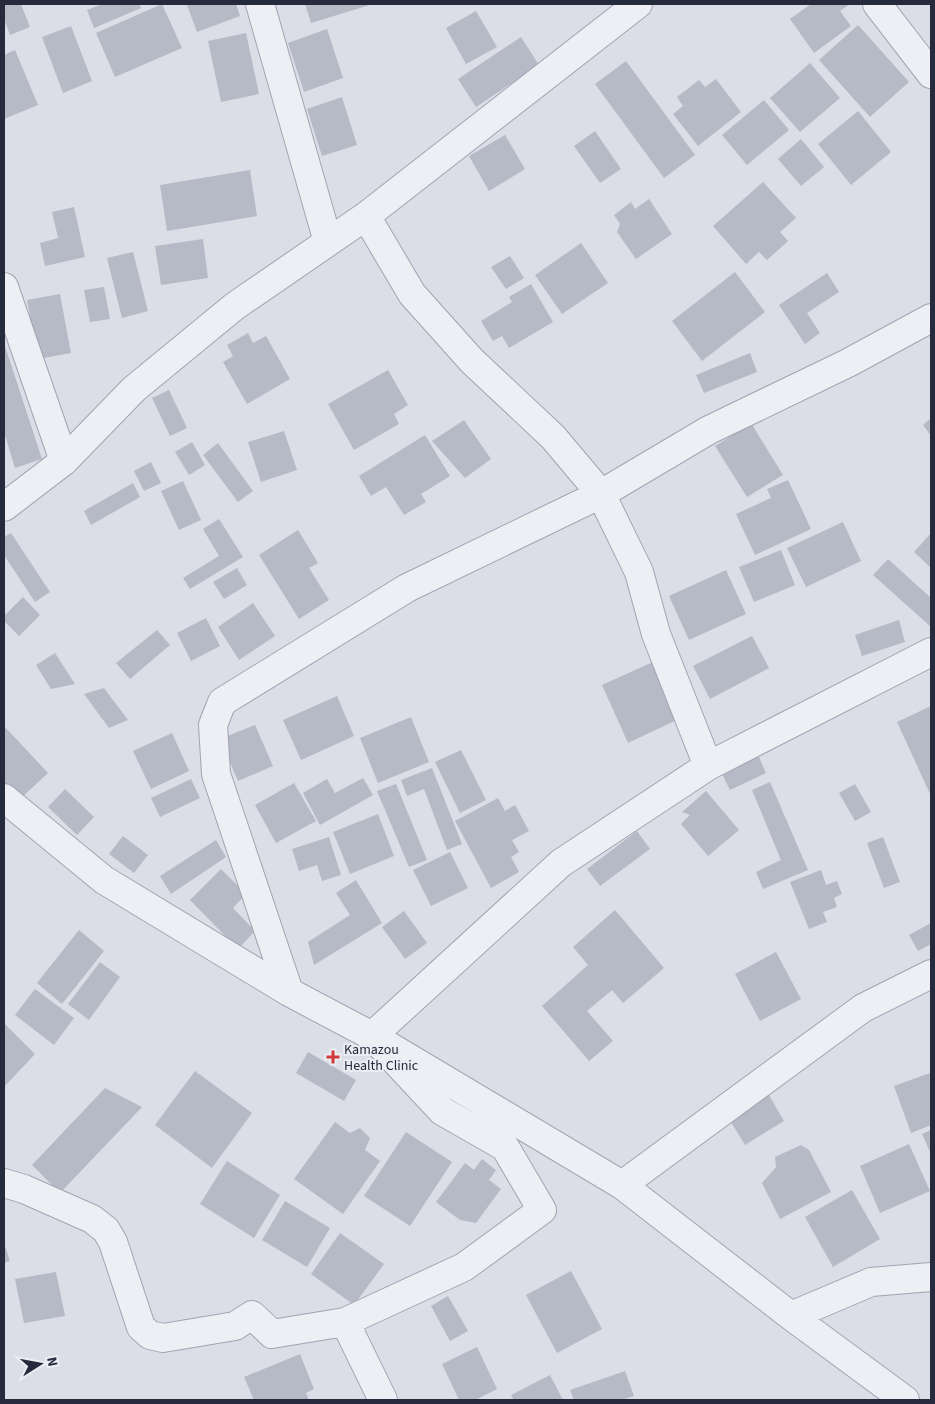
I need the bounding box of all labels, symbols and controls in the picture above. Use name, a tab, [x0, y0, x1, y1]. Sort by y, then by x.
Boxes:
place label: Kamazou Health Clinic	[344, 1040, 419, 1076]
marker: Kamazou Health Clinic	[326, 1050, 340, 1064]
north arrow	[15, 1339, 65, 1389]
text: N	[41, 1355, 62, 1368]

